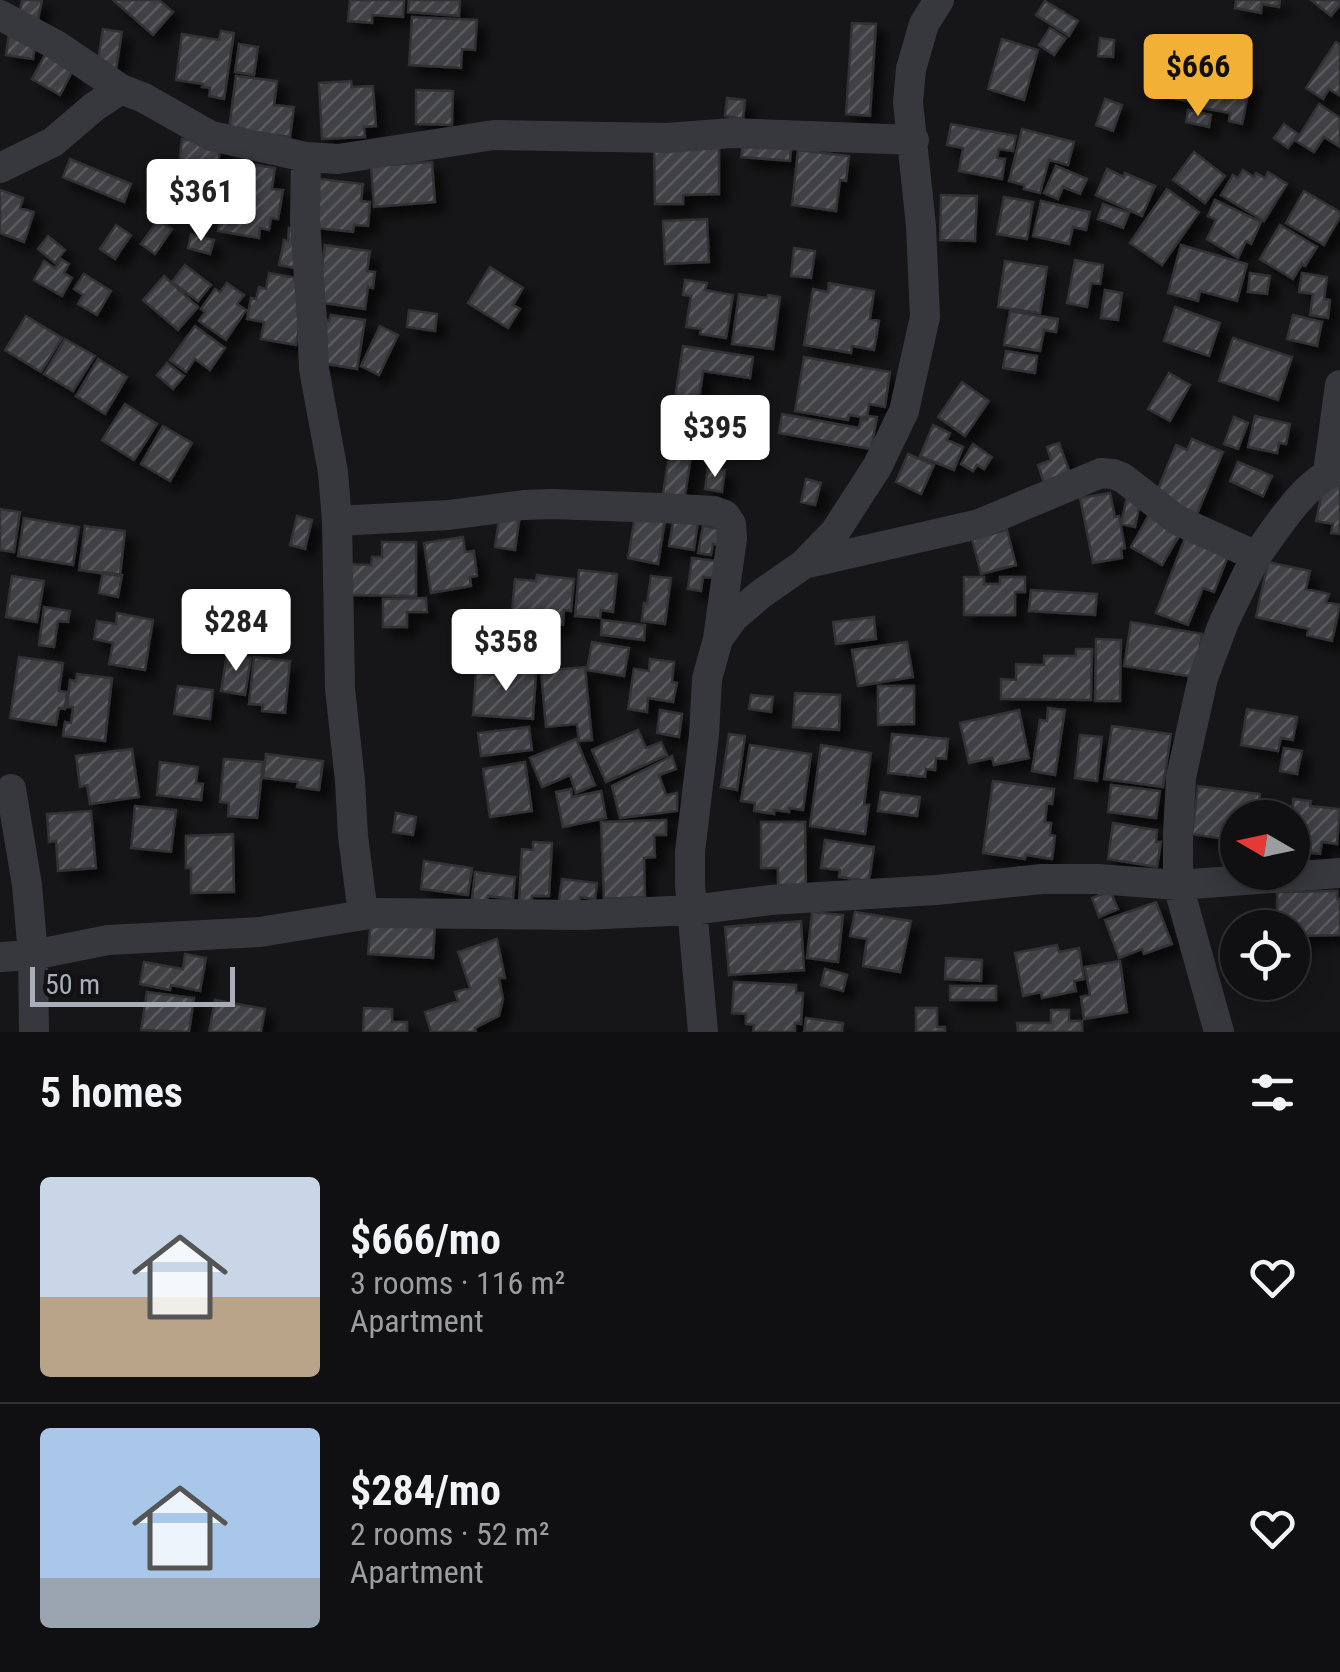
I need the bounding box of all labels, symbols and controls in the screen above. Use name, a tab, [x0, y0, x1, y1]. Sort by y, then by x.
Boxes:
pin: $666	[1139, 34, 1257, 119]
text: $666	[1166, 47, 1230, 85]
pin: $361	[142, 159, 260, 244]
text: $361	[169, 172, 233, 210]
pin: $395	[656, 395, 774, 480]
text: $395	[683, 408, 747, 446]
pin: $284	[177, 589, 295, 674]
text: $284	[204, 602, 268, 640]
pin: $358	[447, 609, 565, 694]
text: $358	[474, 622, 538, 660]
north arrow	[1220, 800, 1310, 890]
map controls	[1220, 800, 1310, 1000]
button: locate	[1220, 910, 1310, 1000]
scale bar	[30, 962, 235, 1006]
text: 50 m	[45, 968, 100, 1001]
icon: filters	[1245, 1065, 1300, 1120]
text: 5 homes	[40, 1068, 183, 1117]
text: $666/mo	[350, 1215, 501, 1264]
icon: home	[120, 1217, 240, 1337]
icon: heart	[1245, 1250, 1300, 1305]
text: 3 rooms · 116 m²	[350, 1264, 565, 1302]
text: Apartment	[350, 1302, 484, 1340]
text: $284/mo	[350, 1466, 501, 1515]
icon: home	[120, 1468, 240, 1588]
icon: heart	[1245, 1501, 1300, 1556]
text: 2 rooms · 52 m²	[350, 1515, 549, 1553]
text: Apartment	[350, 1553, 484, 1591]

